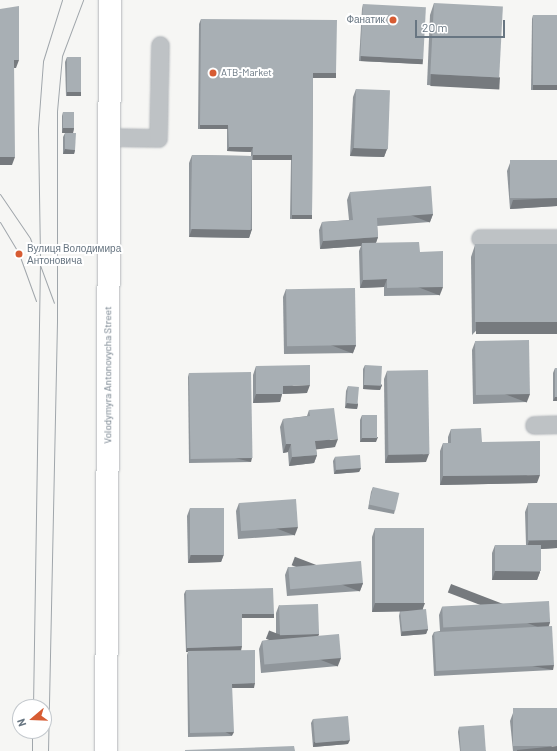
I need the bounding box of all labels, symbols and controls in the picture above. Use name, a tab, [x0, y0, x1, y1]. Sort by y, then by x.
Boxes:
scale bar	[417, 12, 507, 38]
place label: Фанатик	[346, 14, 385, 26]
marker: Фанатик	[388, 15, 398, 25]
text: 20 m	[422, 20, 448, 34]
place label: ATB-Market	[221, 67, 272, 79]
marker: ATB-Market	[208, 68, 218, 78]
place label: Вулиця Володимира Антоновича	[27, 242, 121, 266]
marker: Вулиця Володимира Антоновича	[14, 249, 24, 259]
street label: Volodymyra Antonovycha Street	[102, 306, 114, 444]
north arrow	[12, 699, 52, 739]
text: N	[14, 717, 28, 728]

